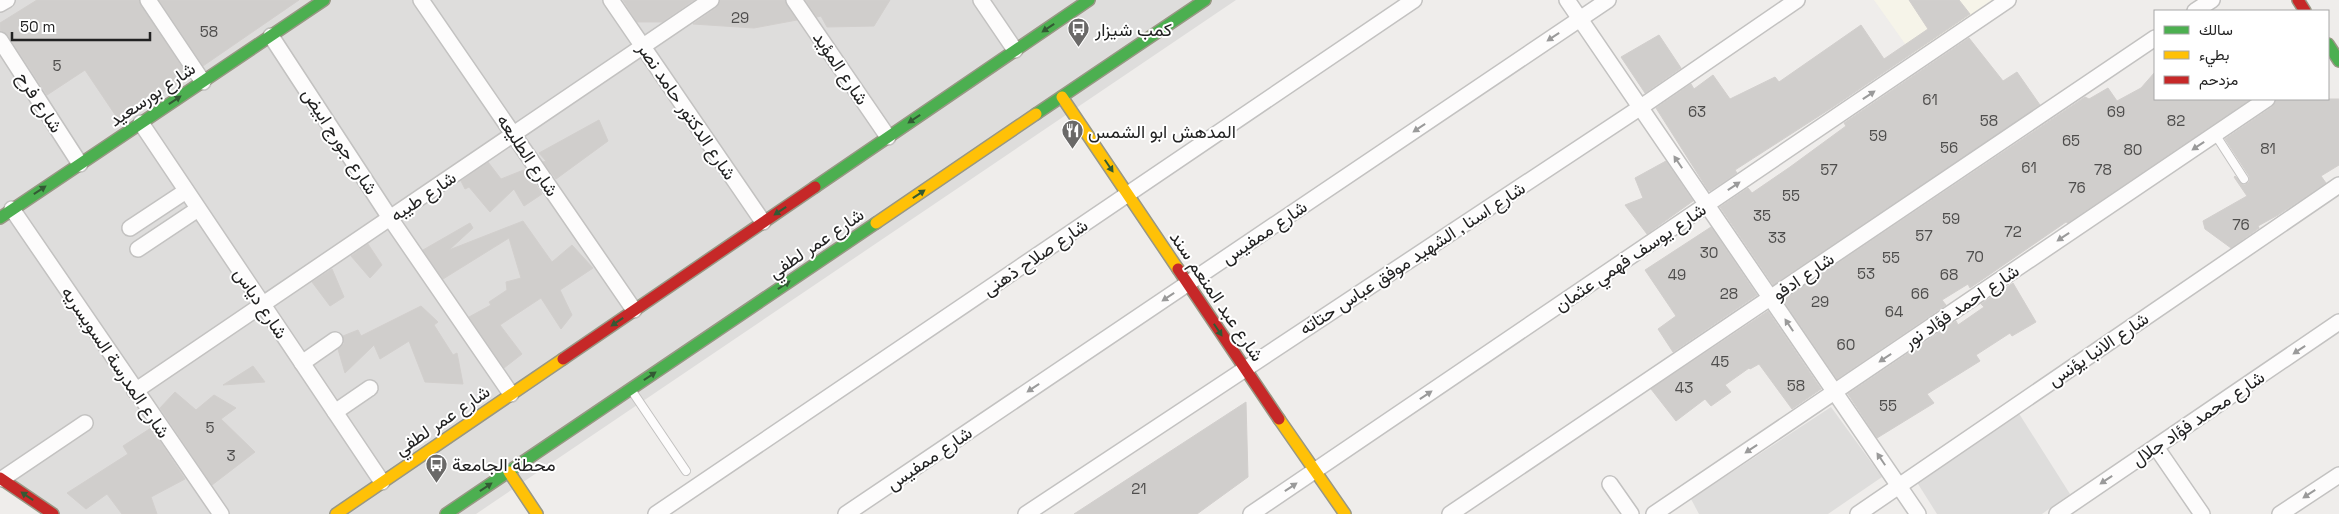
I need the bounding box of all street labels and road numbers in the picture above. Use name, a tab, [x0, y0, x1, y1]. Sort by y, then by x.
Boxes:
street label: شارع المؤيد	[807, 27, 874, 110]
street label: شارع الدكتور حامد نصر	[631, 37, 742, 185]
street label: شارع بورسعيد	[104, 57, 200, 132]
street label: شارع فرح	[11, 67, 68, 137]
street label: شارع جورج ابيض	[296, 83, 383, 199]
street label: شارع الطليعه	[491, 110, 564, 201]
street label: شارع طيبه	[386, 166, 461, 227]
street label: شارع اسنا , الشهيد موفق عباس حتاته	[1295, 176, 1530, 341]
street label: شارع ممفيس	[1217, 195, 1312, 270]
street label: شارع يوسف فهمي عثمان	[1550, 198, 1712, 320]
street label: شارع عمر لطفي	[764, 203, 870, 287]
street label: شارع صلاح ذهنى	[978, 213, 1093, 302]
street label: شارع عبد المنعم سند	[1164, 226, 1269, 366]
street label: شارع ادفو	[1768, 247, 1839, 306]
street label: شارع احمد فؤاد نور	[1898, 259, 2024, 355]
street label: شارع دياس	[228, 263, 293, 344]
street label: شارع المدرسة السويسريه	[56, 282, 175, 443]
street label: شارع الانبا يؤنس	[2043, 307, 2153, 392]
street label: شارع محمد فؤاد جلال	[2127, 365, 2269, 472]
street label: شارع عمر لطفي	[390, 380, 496, 464]
street label: شارع ممفيس	[882, 421, 977, 496]

